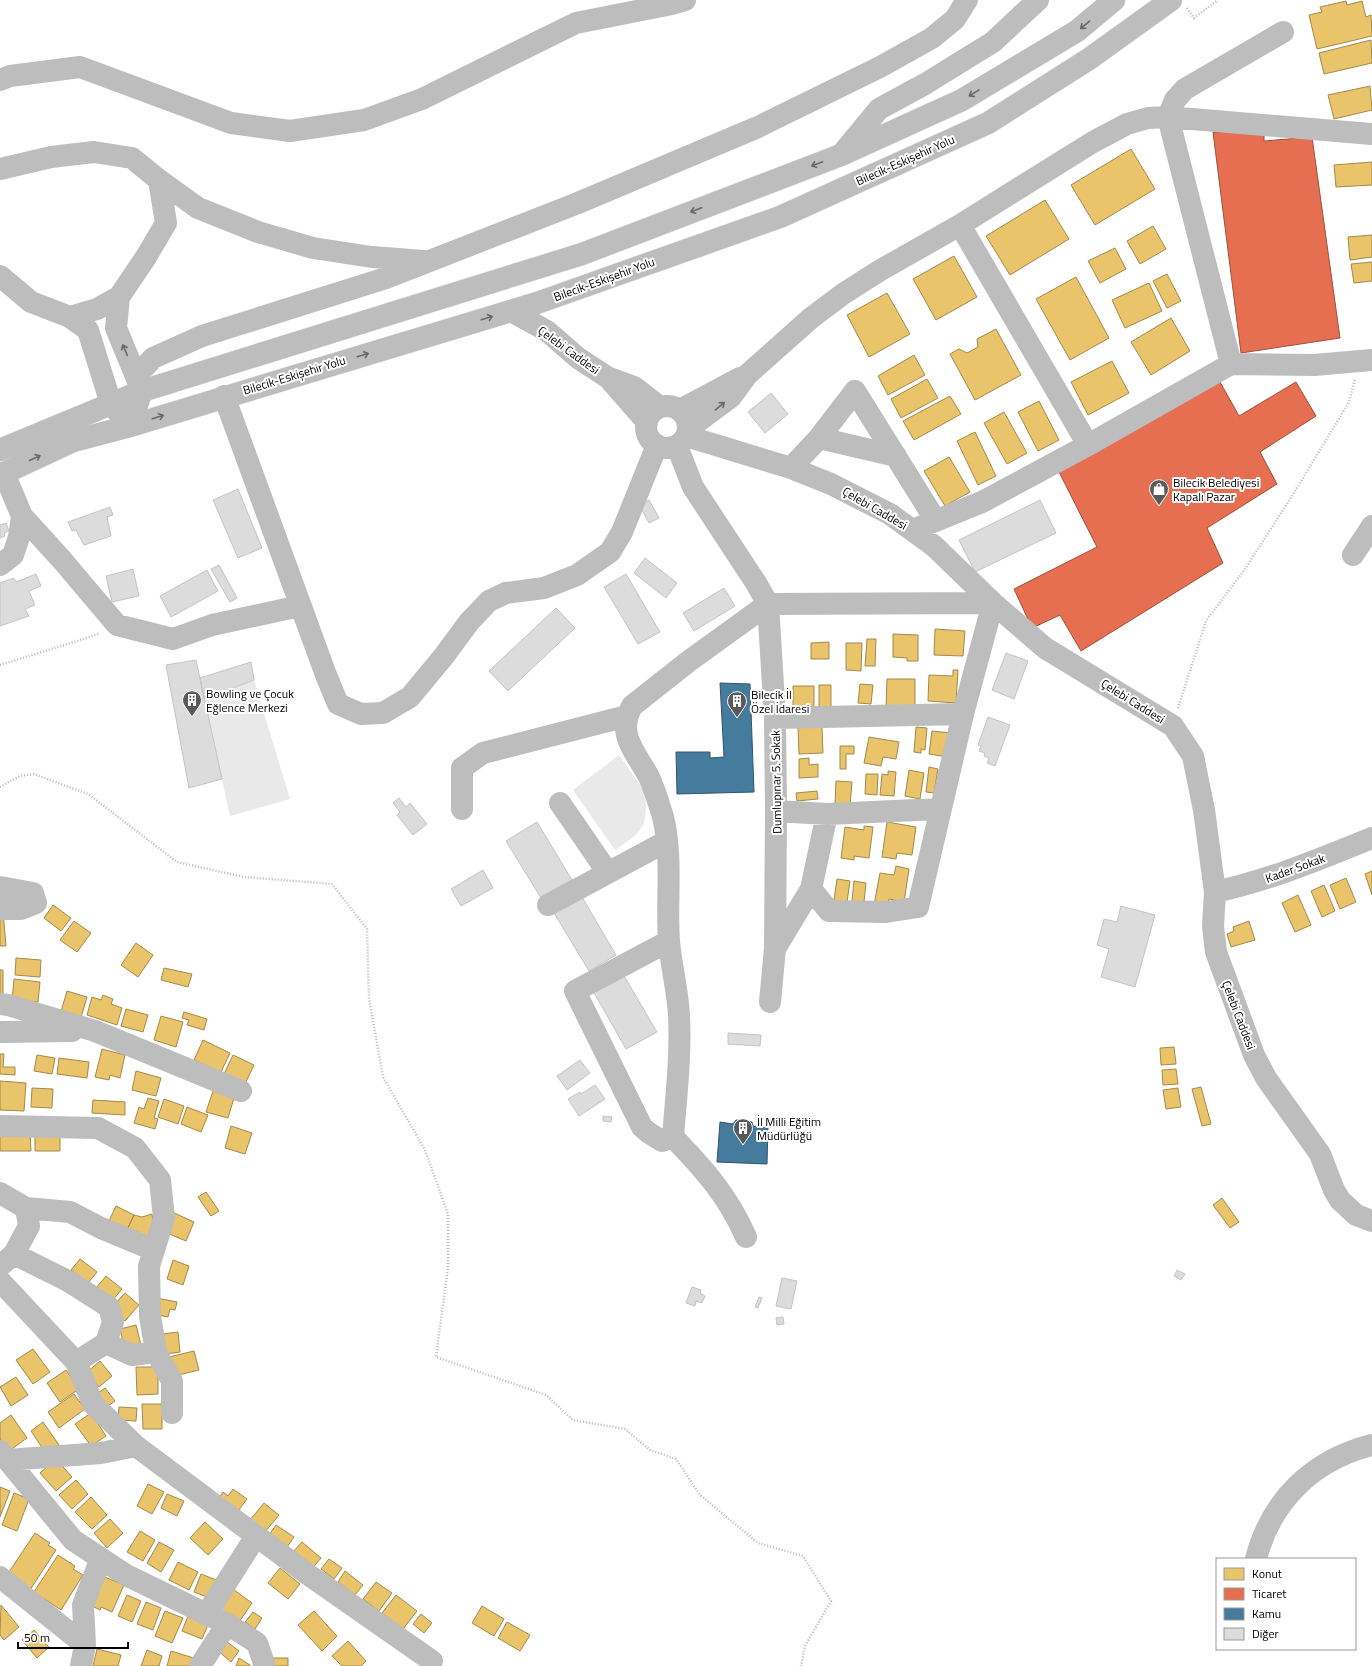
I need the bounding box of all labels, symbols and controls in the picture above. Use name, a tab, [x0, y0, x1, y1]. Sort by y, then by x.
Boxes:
one-way arrow	[1079, 21, 1090, 30]
one-way arrow	[968, 89, 980, 97]
street label: Bilecik-Eskişehir Yolu	[852, 130, 958, 190]
one-way arrow	[812, 160, 824, 168]
one-way arrow	[690, 207, 702, 215]
street label: Bilecik-Eskişehir Yolu	[551, 252, 657, 306]
one-way arrow	[481, 314, 494, 321]
street label: Çelebi Caddesi	[534, 321, 604, 379]
one-way arrow	[121, 344, 129, 356]
street label: Bilecik-Eskişehir Yolu	[240, 350, 348, 400]
one-way arrow	[356, 351, 369, 358]
one-way arrow	[715, 402, 725, 411]
one-way arrow	[152, 412, 164, 420]
one-way arrow	[29, 454, 41, 461]
place label: Bilecik Belediyesi Kapalı Pazar	[1173, 473, 1259, 506]
shop icon: Bilecik Belediyesi Kapalı Pazar	[1148, 478, 1170, 506]
street label: Çelebi Caddesi	[839, 482, 911, 534]
street label: Çelebi Caddesi	[1097, 674, 1169, 728]
place label: Bowling ve Çocuk Eğlence Merkezi	[206, 684, 294, 717]
place label: Bilecik İl Özel İdaresi	[751, 685, 809, 718]
building icon: Bowling ve Çocuk Eğlence Merkezi	[181, 689, 203, 717]
building icon: Bilecik İl Özel İdaresi	[726, 690, 748, 718]
street label: Dumlupınar 5. Sokak	[766, 730, 786, 834]
street label: Kader Sokak	[1262, 848, 1328, 888]
street label: Çelebi Caddesi	[1217, 978, 1261, 1052]
place label: İl Milli Eğitim Müdürlüğü	[757, 1112, 821, 1145]
building icon: İl Milli Eğitim Müdürlüğü	[732, 1117, 754, 1145]
legend	[1216, 1558, 1356, 1650]
text: Konut	[1252, 1564, 1283, 1583]
text: Ticaret	[1252, 1584, 1287, 1603]
text: Kamu	[1252, 1604, 1281, 1623]
scale bar	[18, 1624, 128, 1650]
text: Diğer	[1252, 1624, 1279, 1643]
text: 50 m	[24, 1628, 50, 1647]

